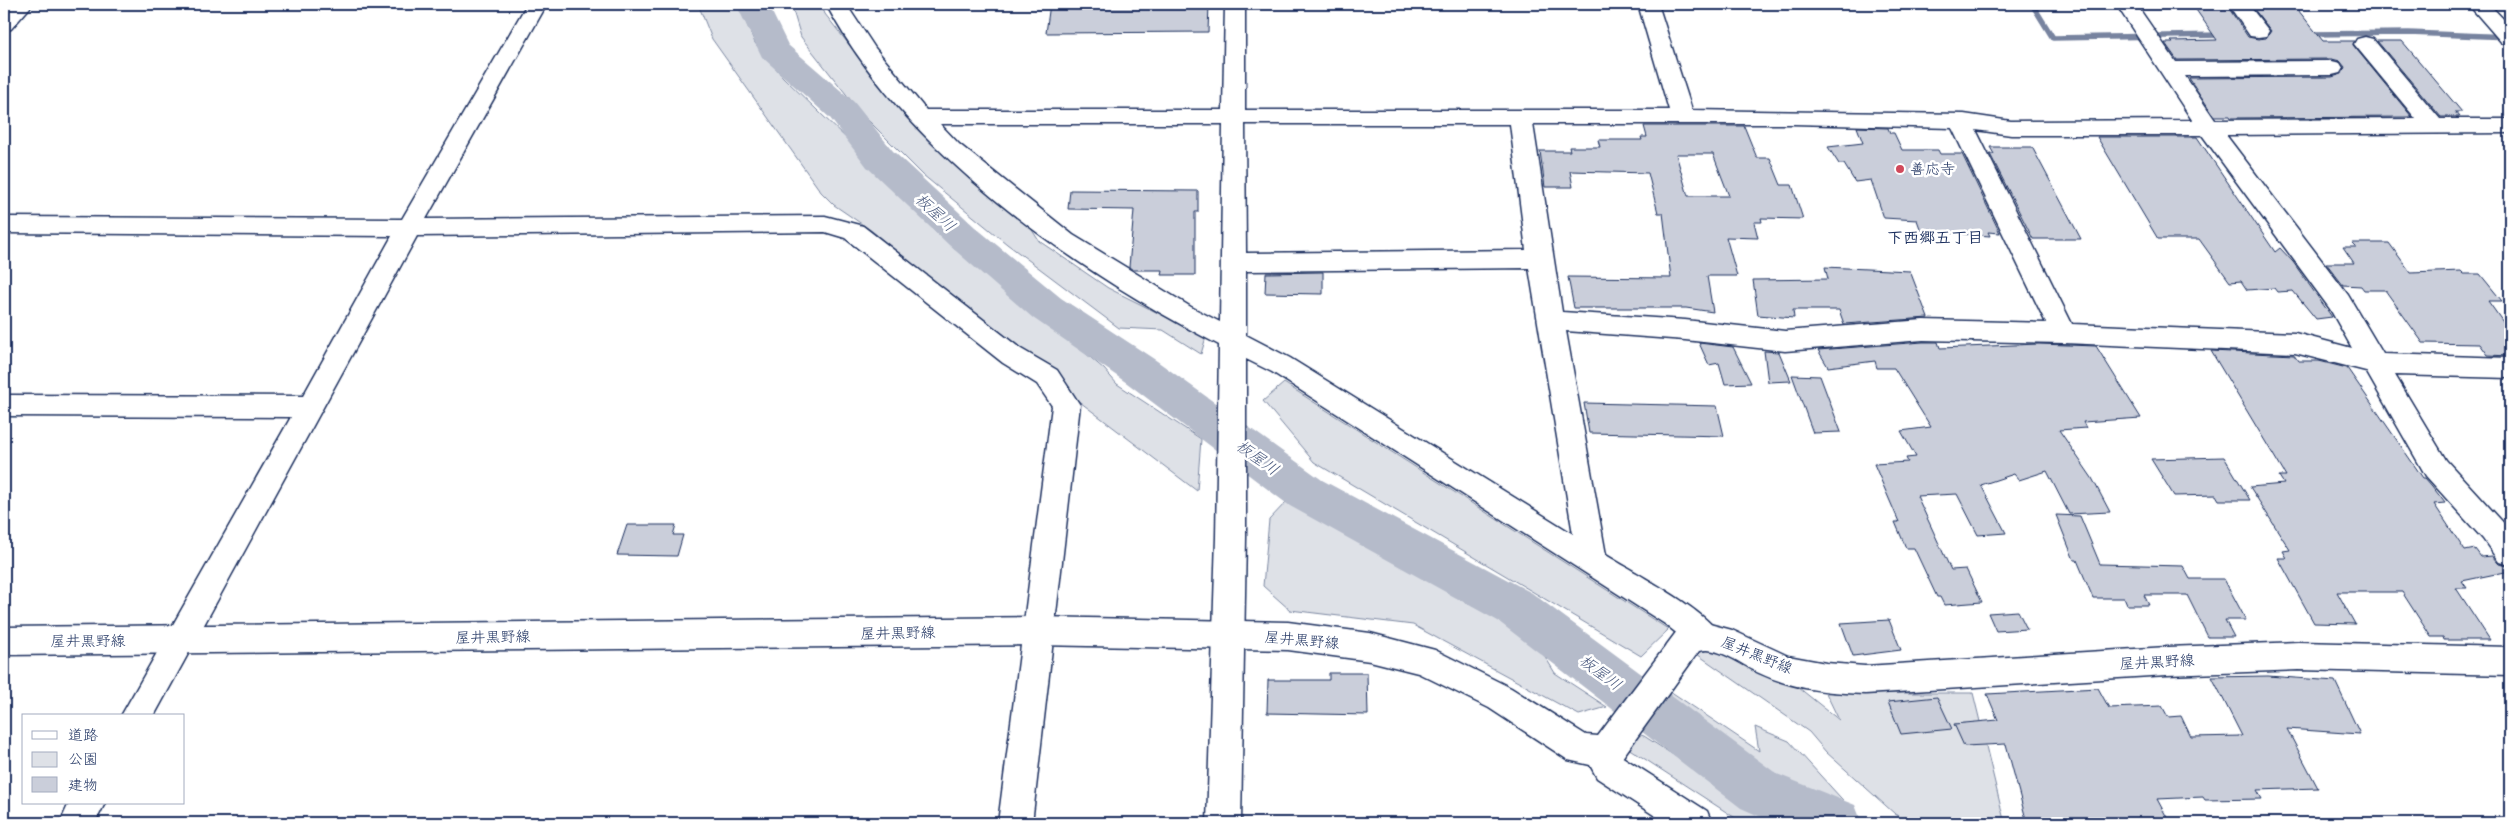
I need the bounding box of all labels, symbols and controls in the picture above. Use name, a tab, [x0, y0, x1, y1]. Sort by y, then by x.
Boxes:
place label: 善応寺	[1910, 158, 1955, 178]
marker: 善応寺	[1894, 163, 1906, 175]
water label: 板屋川	[912, 188, 961, 236]
district label: 下西郷五丁目	[1887, 226, 1983, 247]
water label: 板屋川	[1233, 434, 1284, 479]
street label: 屋井黒野線	[860, 621, 936, 643]
street label: 屋井黒野線	[455, 625, 531, 647]
street label: 屋井黒野線	[1264, 626, 1340, 652]
street label: 屋井黒野線	[50, 630, 126, 650]
street label: 屋井黒野線	[1719, 631, 1796, 677]
water label: 板屋川	[1576, 649, 1627, 694]
street label: 屋井黒野線	[2119, 649, 2195, 673]
legend	[22, 714, 185, 804]
text: 道路	[68, 724, 98, 744]
text: 公園	[68, 748, 98, 768]
text: 建物	[68, 774, 98, 794]

